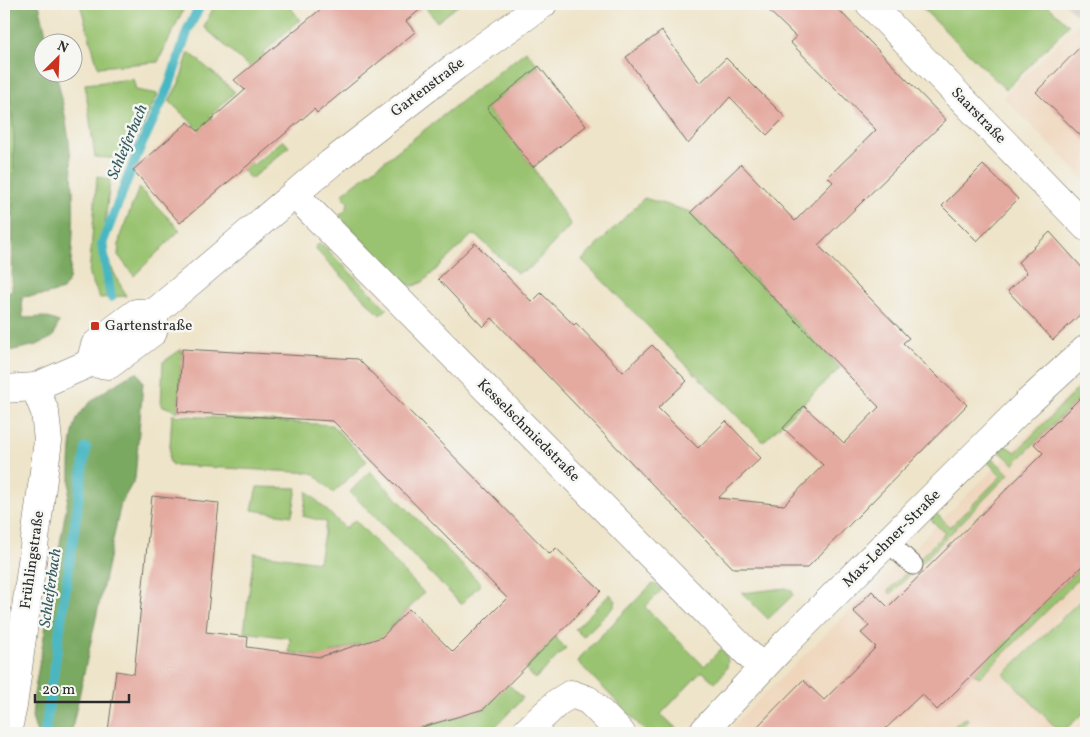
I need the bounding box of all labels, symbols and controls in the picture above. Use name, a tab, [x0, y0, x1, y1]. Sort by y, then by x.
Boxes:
north arrow	[32, 32, 82, 82]
text: N	[54, 37, 71, 58]
street label: Gartenstraße	[387, 53, 469, 123]
street label: Saarstraße	[946, 83, 1010, 149]
water label: Schleiferbach	[102, 101, 154, 183]
place label: Gartenstraße	[105, 316, 192, 337]
marker: Gartenstraße	[89, 320, 101, 332]
street label: Kesselschmiedstraße	[472, 375, 584, 487]
street label: Max-Lehner-Straße	[838, 485, 946, 593]
street label: Frühlingstraße	[16, 510, 50, 610]
water label: Schleiferbach	[35, 547, 67, 629]
scale bar	[35, 672, 129, 704]
text: 20 m	[42, 680, 75, 701]

